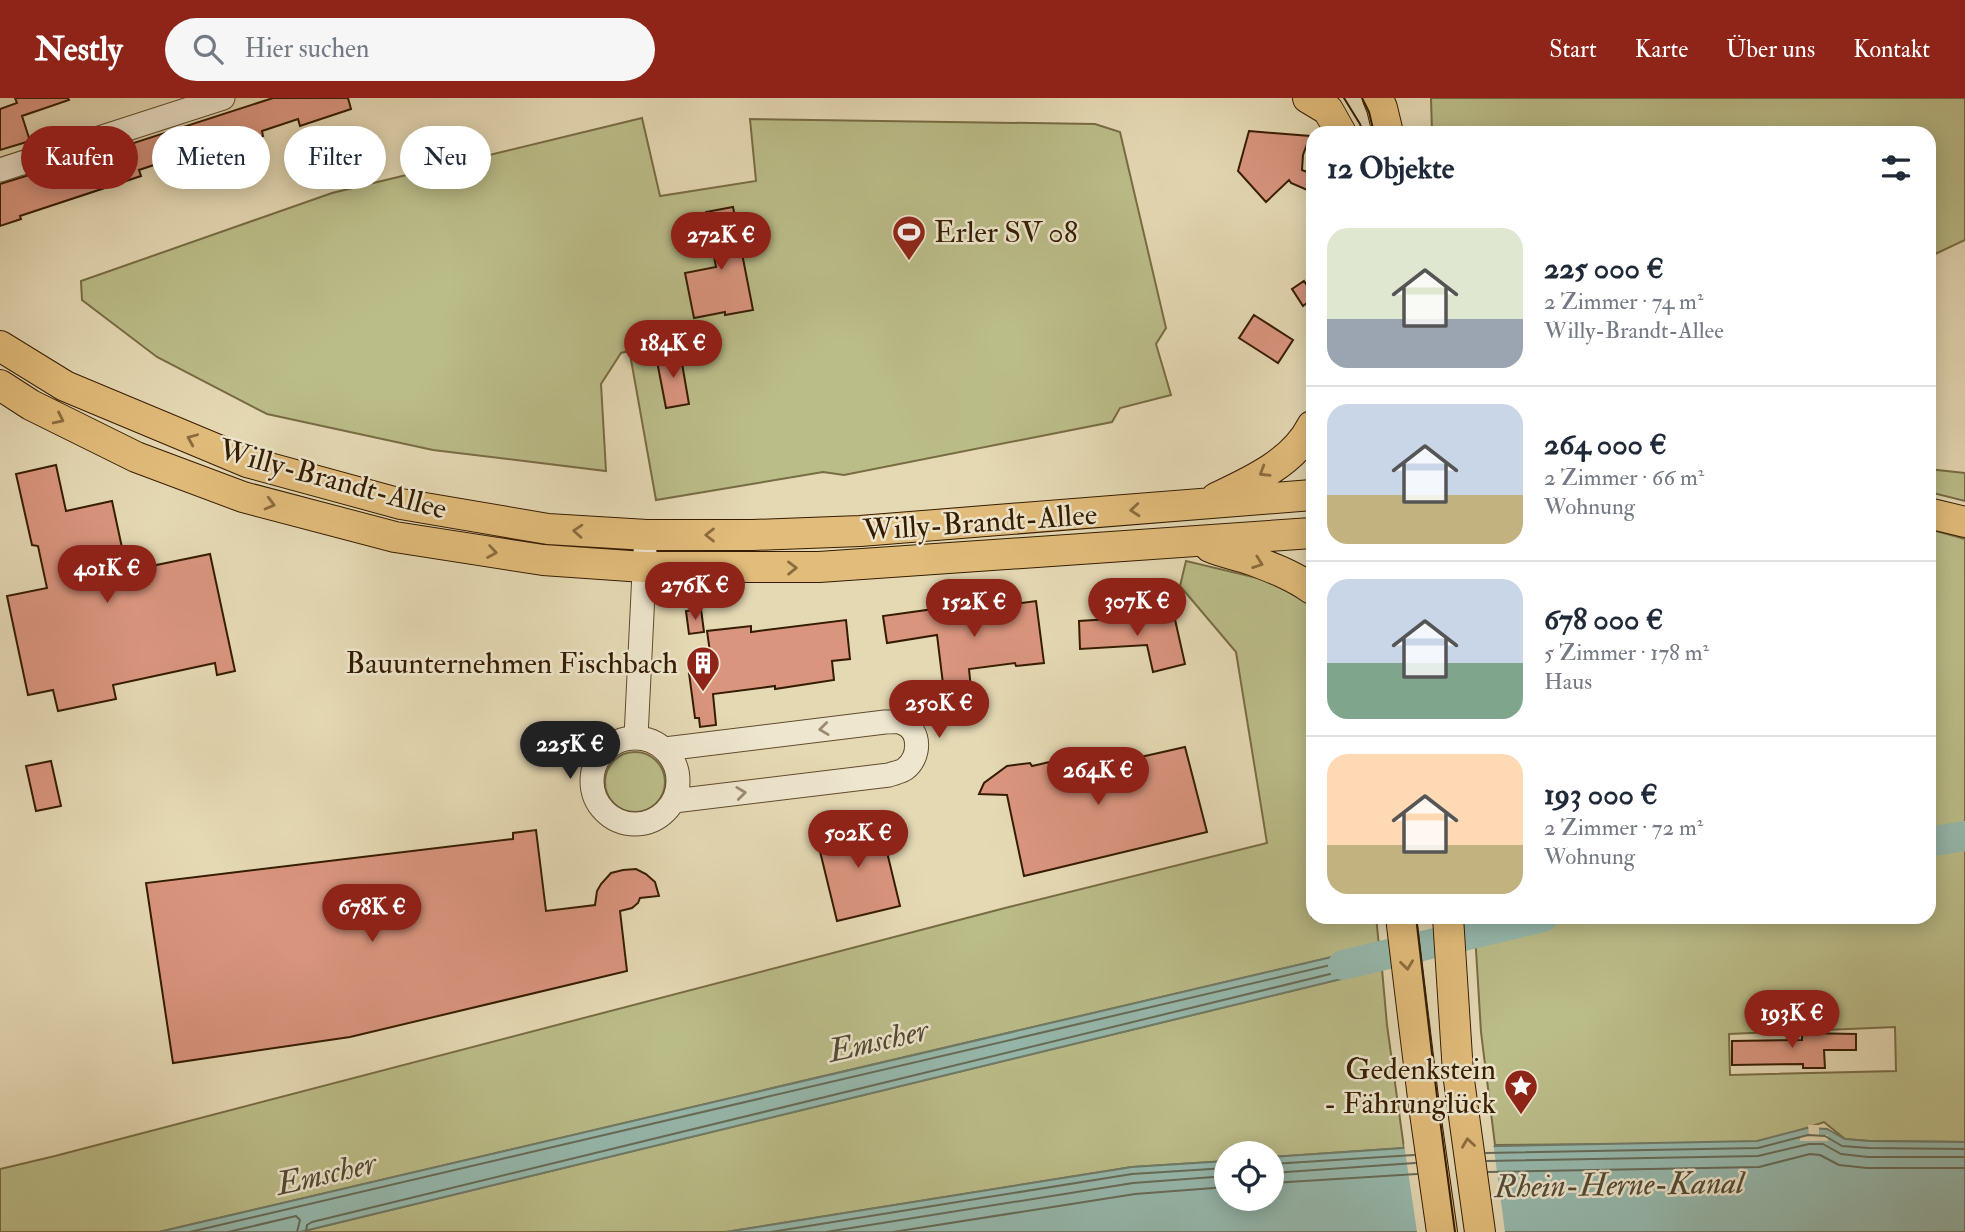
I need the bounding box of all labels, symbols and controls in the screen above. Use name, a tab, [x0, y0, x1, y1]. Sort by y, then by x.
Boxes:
search box	[165, 18, 655, 81]
text: Nestly	[35, 29, 123, 70]
icon: search	[189, 30, 227, 68]
text: Hier suchen	[245, 33, 369, 65]
text: Start	[1549, 34, 1597, 65]
text: Karte	[1635, 34, 1688, 65]
text: Über uns	[1726, 34, 1815, 65]
text: Kontakt	[1853, 34, 1930, 65]
chip: Kaufen	[21, 126, 138, 189]
chip: Mieten	[152, 126, 270, 189]
chip: Filter	[284, 126, 386, 189]
chip: Neu	[400, 126, 491, 189]
icon: filters	[1877, 149, 1915, 187]
text: 12 Objekte	[1327, 150, 1454, 187]
pin: 272K €	[664, 212, 778, 272]
sports icon: Erler SV 08	[890, 213, 928, 262]
place label: Erler SV 08	[934, 214, 1078, 251]
text: 272K €	[687, 220, 755, 249]
text: 225 000 €	[1544, 250, 1664, 287]
icon: home	[1383, 256, 1467, 340]
text: 2 Zimmer · 74 m²	[1544, 287, 1703, 316]
text: Willy-Brandt-Allee	[1544, 316, 1724, 345]
pin: 184K €	[616, 320, 730, 380]
text: 184K €	[640, 328, 706, 357]
one-way arrow	[52, 411, 64, 425]
text: 264 000 €	[1544, 426, 1667, 463]
street label: Willy-Brandt-Allee	[214, 431, 451, 528]
icon: home	[1383, 432, 1467, 516]
one-way arrow	[186, 433, 199, 447]
text: 2 Zimmer · 66 m²	[1544, 463, 1704, 492]
one-way arrow	[1259, 464, 1272, 477]
text: Wohnung	[1544, 492, 1635, 521]
one-way arrow	[263, 496, 275, 510]
street label: Willy-Brandt-Allee	[861, 496, 1098, 549]
one-way arrow	[1129, 502, 1140, 517]
one-way arrow	[573, 524, 584, 539]
one-way arrow	[705, 527, 715, 543]
one-way arrow	[486, 544, 498, 559]
pin: 401K €	[50, 546, 164, 605]
text: 401K €	[74, 553, 140, 582]
one-way arrow	[1251, 555, 1263, 569]
one-way arrow	[787, 560, 798, 576]
pin: 276K €	[638, 562, 752, 622]
text: 276K €	[661, 570, 729, 599]
pin: 307K €	[1080, 578, 1194, 638]
pin: 152K €	[917, 580, 1031, 639]
text: 307K €	[1104, 586, 1170, 615]
text: 152K €	[942, 587, 1006, 616]
text: 678 000 €	[1544, 601, 1663, 638]
icon: home	[1383, 607, 1467, 691]
text: 5 Zimmer · 178 m²	[1544, 638, 1709, 667]
building icon: Bauunternehmen Fischbach	[684, 644, 722, 693]
place label: Bauunternehmen Fischbach	[346, 645, 678, 682]
text: Haus	[1544, 667, 1592, 696]
pin: 250K €	[882, 680, 996, 740]
text: 250K €	[905, 688, 973, 717]
pin: 225K €	[513, 722, 627, 781]
one-way arrow	[818, 722, 830, 737]
text: 225K €	[536, 729, 604, 758]
pin: 264K €	[1041, 748, 1155, 807]
text: 264K €	[1063, 755, 1133, 784]
text: 193 000 €	[1544, 776, 1658, 813]
icon: home	[1383, 782, 1467, 866]
one-way arrow	[736, 786, 747, 801]
pin: 502K €	[801, 810, 915, 870]
text: 2 Zimmer · 72 m²	[1544, 813, 1703, 842]
text: 502K €	[824, 818, 892, 847]
text: Wohnung	[1544, 842, 1635, 871]
pin: 678K €	[315, 884, 429, 944]
text: 678K €	[338, 892, 406, 921]
one-way arrow	[1399, 960, 1414, 971]
pin: 193K €	[1735, 990, 1849, 1050]
text: 193K €	[1760, 998, 1824, 1027]
water label: Emscher	[822, 1010, 934, 1072]
place label: Gedenkstein - Fährunglück	[1324, 1051, 1496, 1122]
place icon: Gedenkstein - Fährunglück	[1502, 1067, 1540, 1116]
one-way arrow	[1460, 1137, 1475, 1149]
map controls	[1214, 1141, 1284, 1211]
button: locate	[1214, 1141, 1284, 1211]
water label: Emscher	[270, 1143, 382, 1205]
water label: Rhein-Herne-Kanal	[1493, 1163, 1747, 1207]

